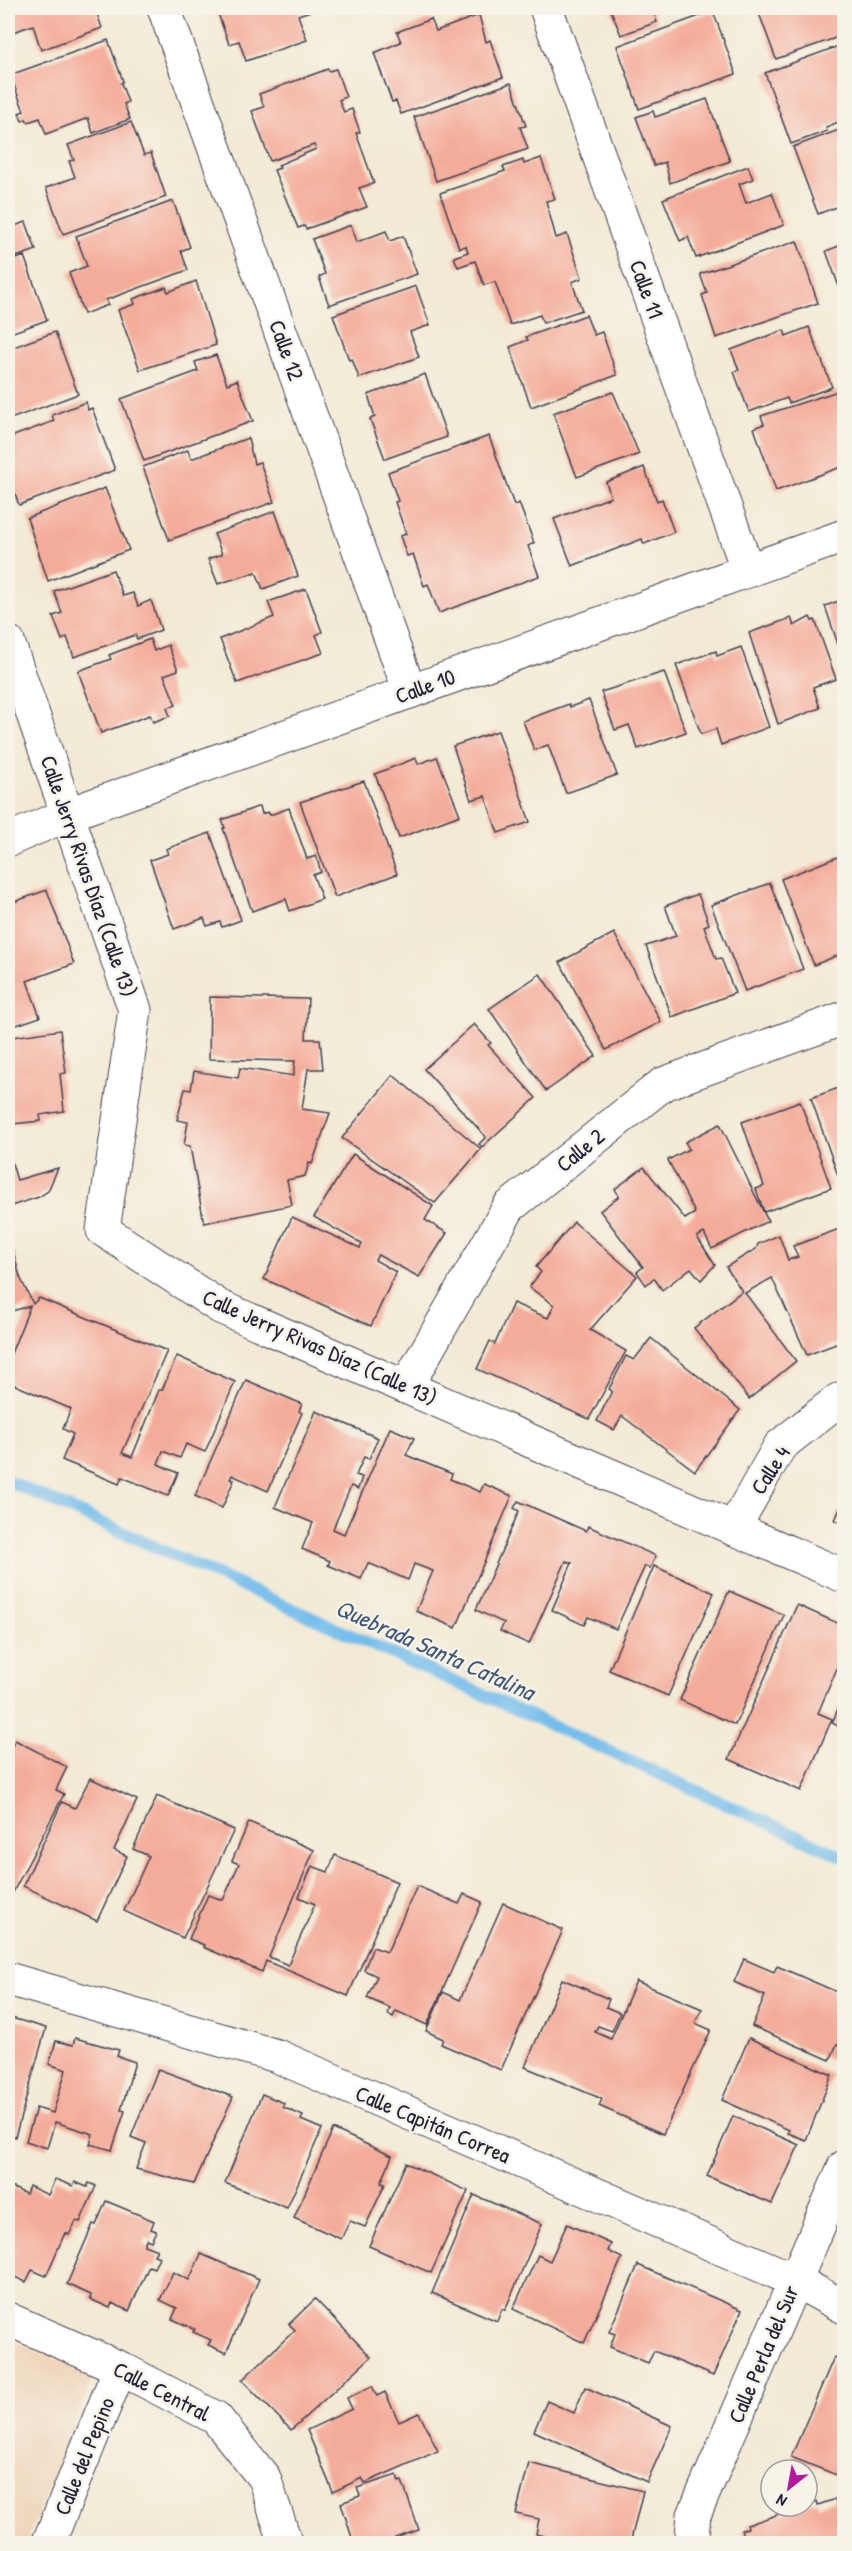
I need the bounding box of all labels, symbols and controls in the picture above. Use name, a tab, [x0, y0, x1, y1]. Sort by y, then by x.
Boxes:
street label: Calle 11	[623, 256, 671, 322]
street label: Calle 12	[262, 316, 312, 385]
street label: Calle 10	[391, 661, 459, 711]
street label: Calle Jerry Rivas Díaz (Calle 13)	[34, 751, 144, 1001]
street label: Calle 2	[549, 1121, 611, 1179]
street label: Calle Jerry Rivas Díaz (Calle 13)	[198, 1282, 442, 1412]
street label: Calle 4	[743, 1440, 797, 1500]
water label: Quebrada Santa Catalina	[331, 1591, 542, 1708]
street label: Calle Capitán Correa	[351, 2078, 515, 2170]
street label: Calle Perla del Sur	[720, 2280, 806, 2427]
street label: Calle Central	[108, 2354, 216, 2428]
street label: Calle del Pepino	[47, 2392, 121, 2519]
north arrow	[759, 2458, 819, 2518]
text: N	[772, 2489, 791, 2512]

